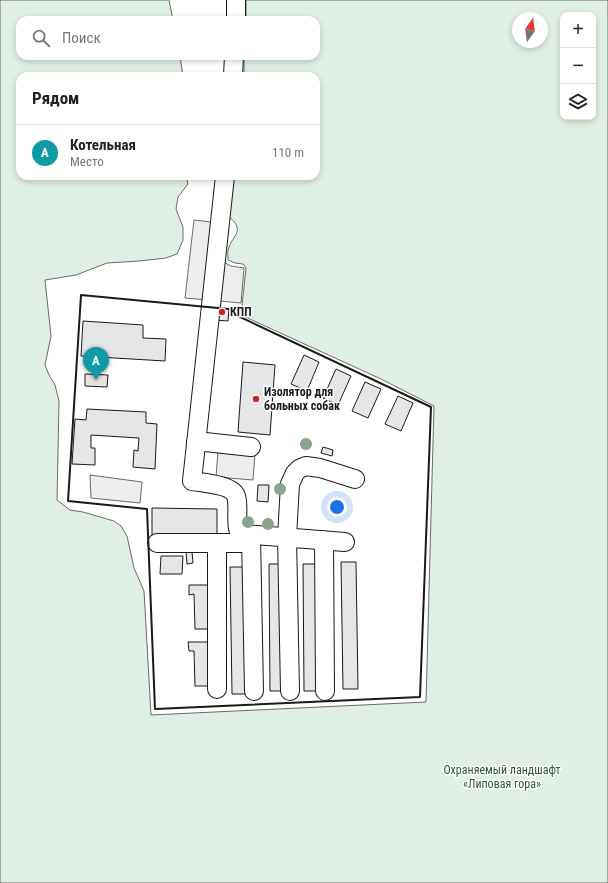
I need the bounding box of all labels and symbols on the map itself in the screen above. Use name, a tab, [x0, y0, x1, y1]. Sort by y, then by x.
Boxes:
north arrow	[512, 12, 548, 48]
place label: КПП	[230, 305, 252, 319]
marker: КПП	[217, 307, 227, 317]
pin: A	[83, 347, 109, 380]
place label: Изолятор для больных собак	[264, 385, 340, 413]
marker: Изолятор для больных собак	[251, 394, 261, 404]
your location	[327, 497, 347, 517]
park label: Охраняемый ландшафт «Липовая гора»	[443, 763, 561, 791]

